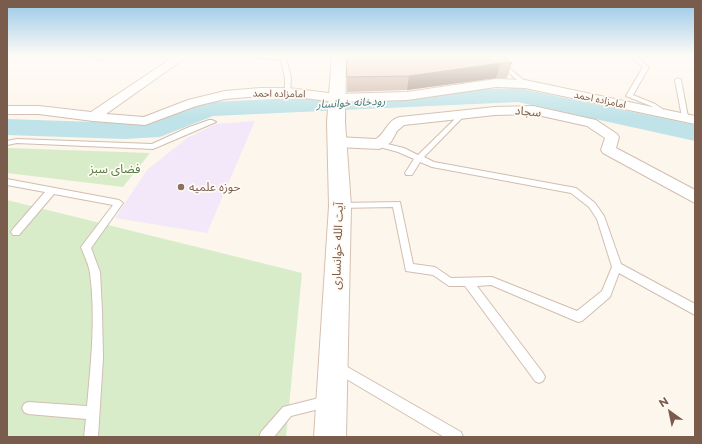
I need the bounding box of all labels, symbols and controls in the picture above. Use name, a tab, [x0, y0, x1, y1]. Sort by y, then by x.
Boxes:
street label: امامزاده احمد	[253, 88, 305, 100]
street label: امامزاده احمد	[573, 89, 627, 111]
water label: رودخانه خوانسار	[316, 95, 386, 111]
street label: سجاد	[514, 104, 542, 120]
park label: فضای سبز	[90, 162, 140, 176]
place label: حوزه علمیه	[189, 180, 241, 194]
marker: حوزه علمیه	[176, 182, 186, 192]
street label: آیت الله خوانساری	[329, 202, 347, 290]
north arrow	[650, 392, 690, 432]
text: N	[656, 394, 671, 410]

